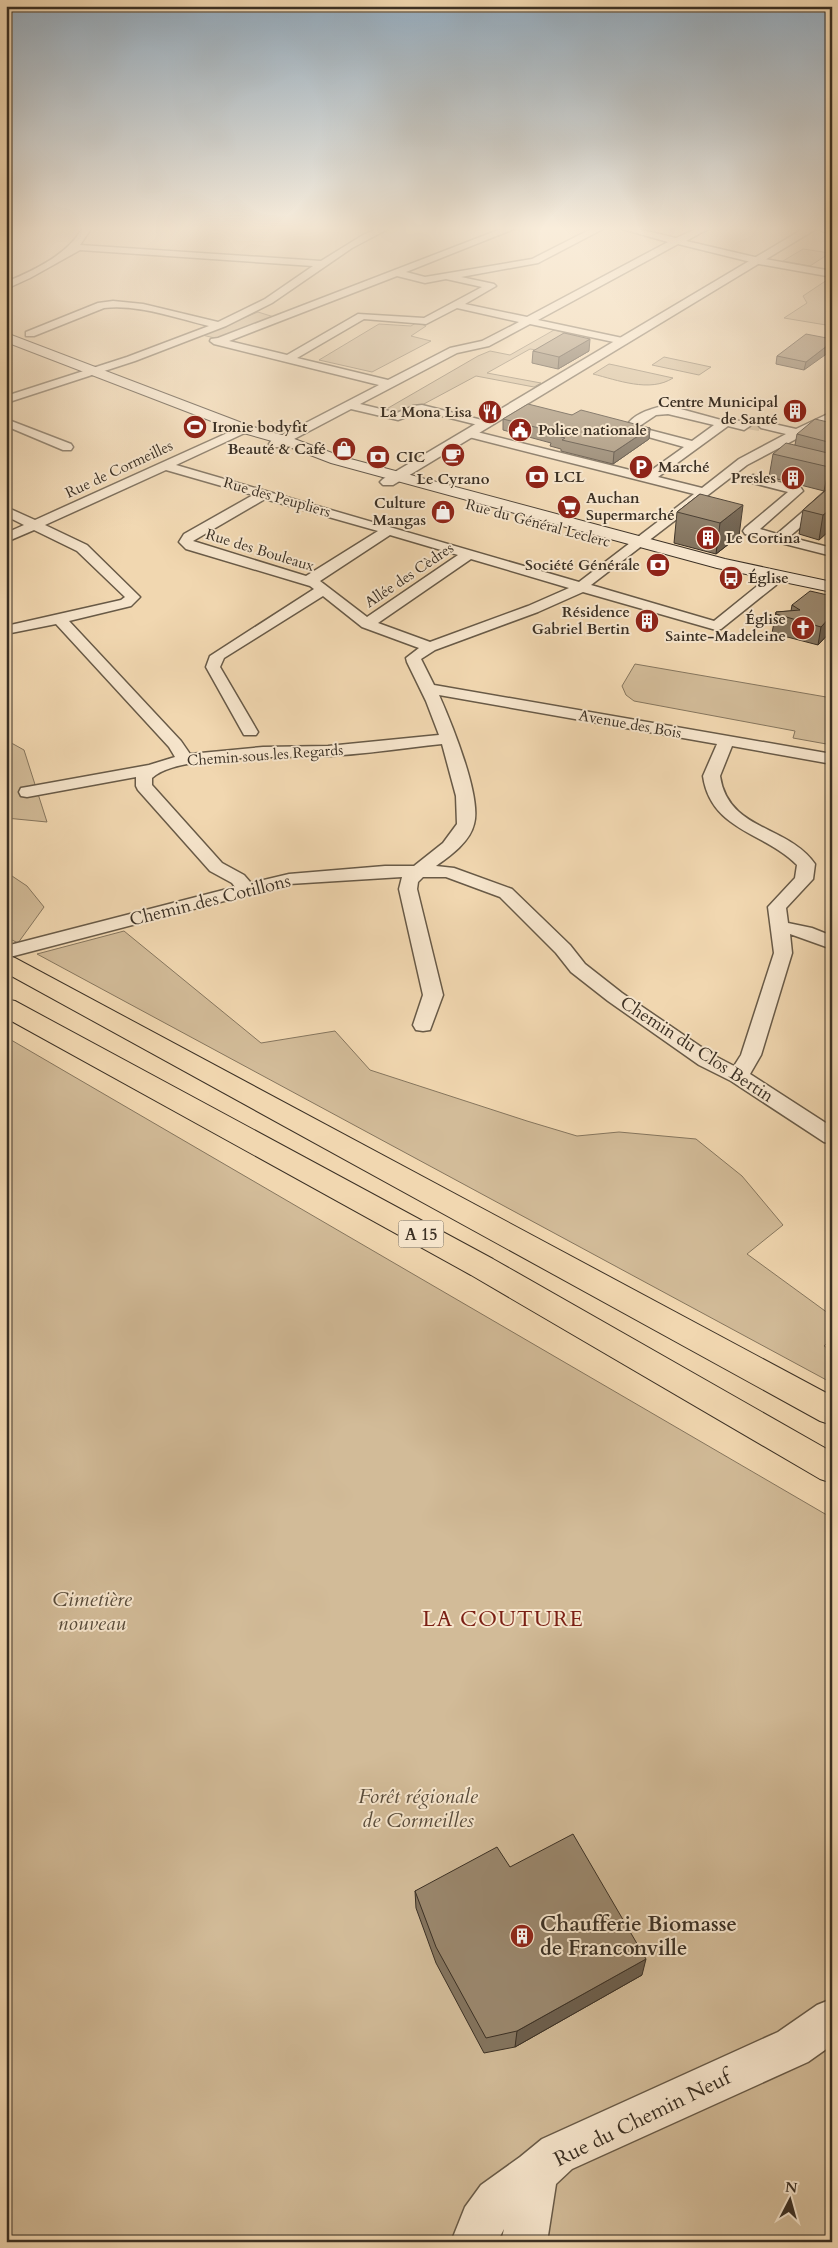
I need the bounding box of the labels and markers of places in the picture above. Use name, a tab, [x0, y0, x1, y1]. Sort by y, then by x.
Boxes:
place label: Centre Municipal de Santé	[658, 392, 779, 429]
building icon: Centre Municipal de Santé	[782, 398, 808, 424]
restaurant icon: La Mona Lisa	[477, 399, 503, 425]
place label: La Mona Lisa	[380, 402, 473, 422]
sports icon: Ironie bodyfit	[182, 414, 208, 440]
place label: Ironie bodyfit	[212, 417, 308, 437]
public building icon: Police nationale	[507, 417, 533, 443]
place label: Police nationale	[538, 420, 647, 440]
shop icon: Beauté & Café	[331, 436, 357, 462]
place label: Beauté & Café	[227, 439, 326, 459]
cafe icon: Le Cyrano	[440, 442, 466, 468]
bank icon: CIC	[365, 444, 391, 470]
place label: CIC	[396, 447, 425, 467]
parking icon: Marché	[628, 454, 654, 480]
place label: Marché	[658, 457, 710, 477]
bank icon: LCL	[524, 464, 550, 490]
building icon: Presles	[780, 465, 806, 491]
place label: LCL	[554, 467, 585, 487]
place label: Presles	[731, 468, 776, 488]
place label: Le Cyrano	[416, 469, 490, 489]
place label: Auchan Supermarché	[586, 488, 675, 525]
place label: Culture Mangas	[372, 493, 426, 530]
supermarket icon: Auchan Supermarché	[556, 494, 582, 520]
shop icon: Culture Mangas	[430, 499, 456, 525]
building icon: Le Cortina	[695, 525, 721, 551]
place label: Le Cortina	[726, 528, 801, 548]
bank icon: Société Générale	[645, 552, 671, 578]
place label: Société Générale	[525, 555, 640, 575]
bus stop icon: Église	[718, 565, 744, 591]
place label: Église	[748, 568, 789, 588]
place label: Résidence Gabriel Bertin	[532, 602, 630, 639]
building icon: Résidence Gabriel Bertin	[634, 608, 660, 634]
place label: Église Sainte-Madeleine	[665, 609, 786, 646]
church icon: Église Sainte-Madeleine	[790, 615, 816, 641]
place label: Chaufferie Biomasse de Franconville	[540, 1910, 737, 1963]
building icon: Chaufferie Biomasse de Franconville	[509, 1923, 535, 1949]

